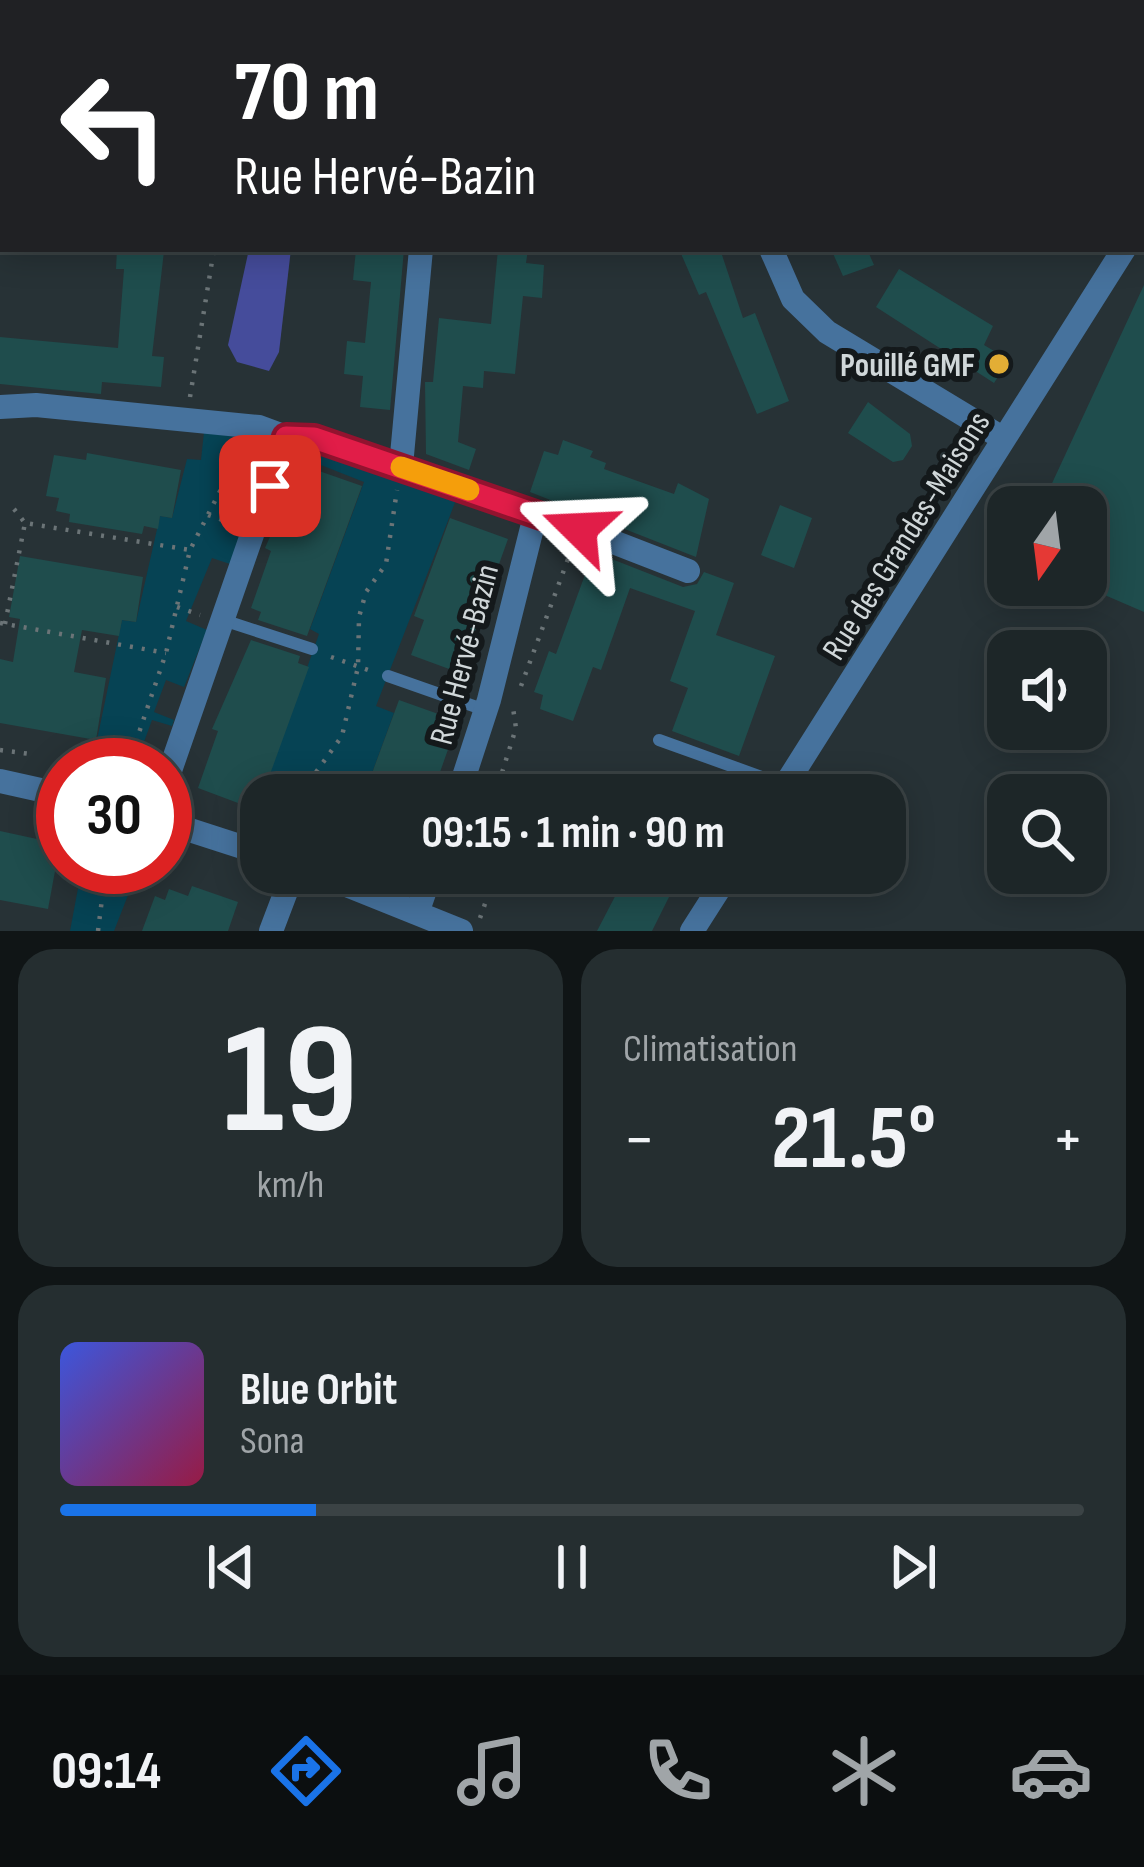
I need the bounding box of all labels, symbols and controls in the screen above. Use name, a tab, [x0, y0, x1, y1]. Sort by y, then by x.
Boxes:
text: 70 m	[234, 43, 379, 144]
icon: left	[36, 48, 192, 204]
text: Rue Hervé-Bazin	[234, 145, 536, 210]
place label: Pouillé GMF	[840, 346, 975, 386]
marker: Pouillé GMF	[986, 351, 1012, 377]
street label: Rue des Grandes-Maisons	[814, 405, 999, 667]
pin	[219, 435, 321, 537]
icon: arrive	[237, 453, 303, 519]
position arrow	[516, 466, 642, 592]
north arrow	[987, 486, 1107, 606]
map controls	[987, 486, 1107, 894]
street label: Rue Hervé-Bazin	[422, 560, 508, 749]
button: sound	[987, 630, 1107, 750]
speed limit sign: 30	[36, 738, 192, 894]
button: search	[987, 774, 1107, 894]
text: 09:15 · 1 min · 90 m	[421, 806, 725, 861]
text: 19	[223, 990, 358, 1177]
text: Climatisation	[623, 1026, 797, 1073]
text: 21.5°	[771, 1086, 936, 1194]
text: −	[623, 1101, 655, 1180]
text: +	[1052, 1101, 1084, 1180]
text: km/h	[257, 1162, 324, 1209]
text: Blue Orbit	[240, 1363, 397, 1418]
text: Sona	[240, 1418, 305, 1465]
icon: previous	[198, 1534, 264, 1600]
icon: pause	[539, 1534, 605, 1600]
icon: next	[880, 1534, 946, 1600]
icon: directions	[264, 1729, 348, 1813]
icon: music	[450, 1729, 534, 1813]
icon: phone	[636, 1729, 720, 1813]
icon: climate	[822, 1729, 906, 1813]
icon: car	[1009, 1729, 1093, 1813]
text: 09:14	[51, 1739, 161, 1804]

